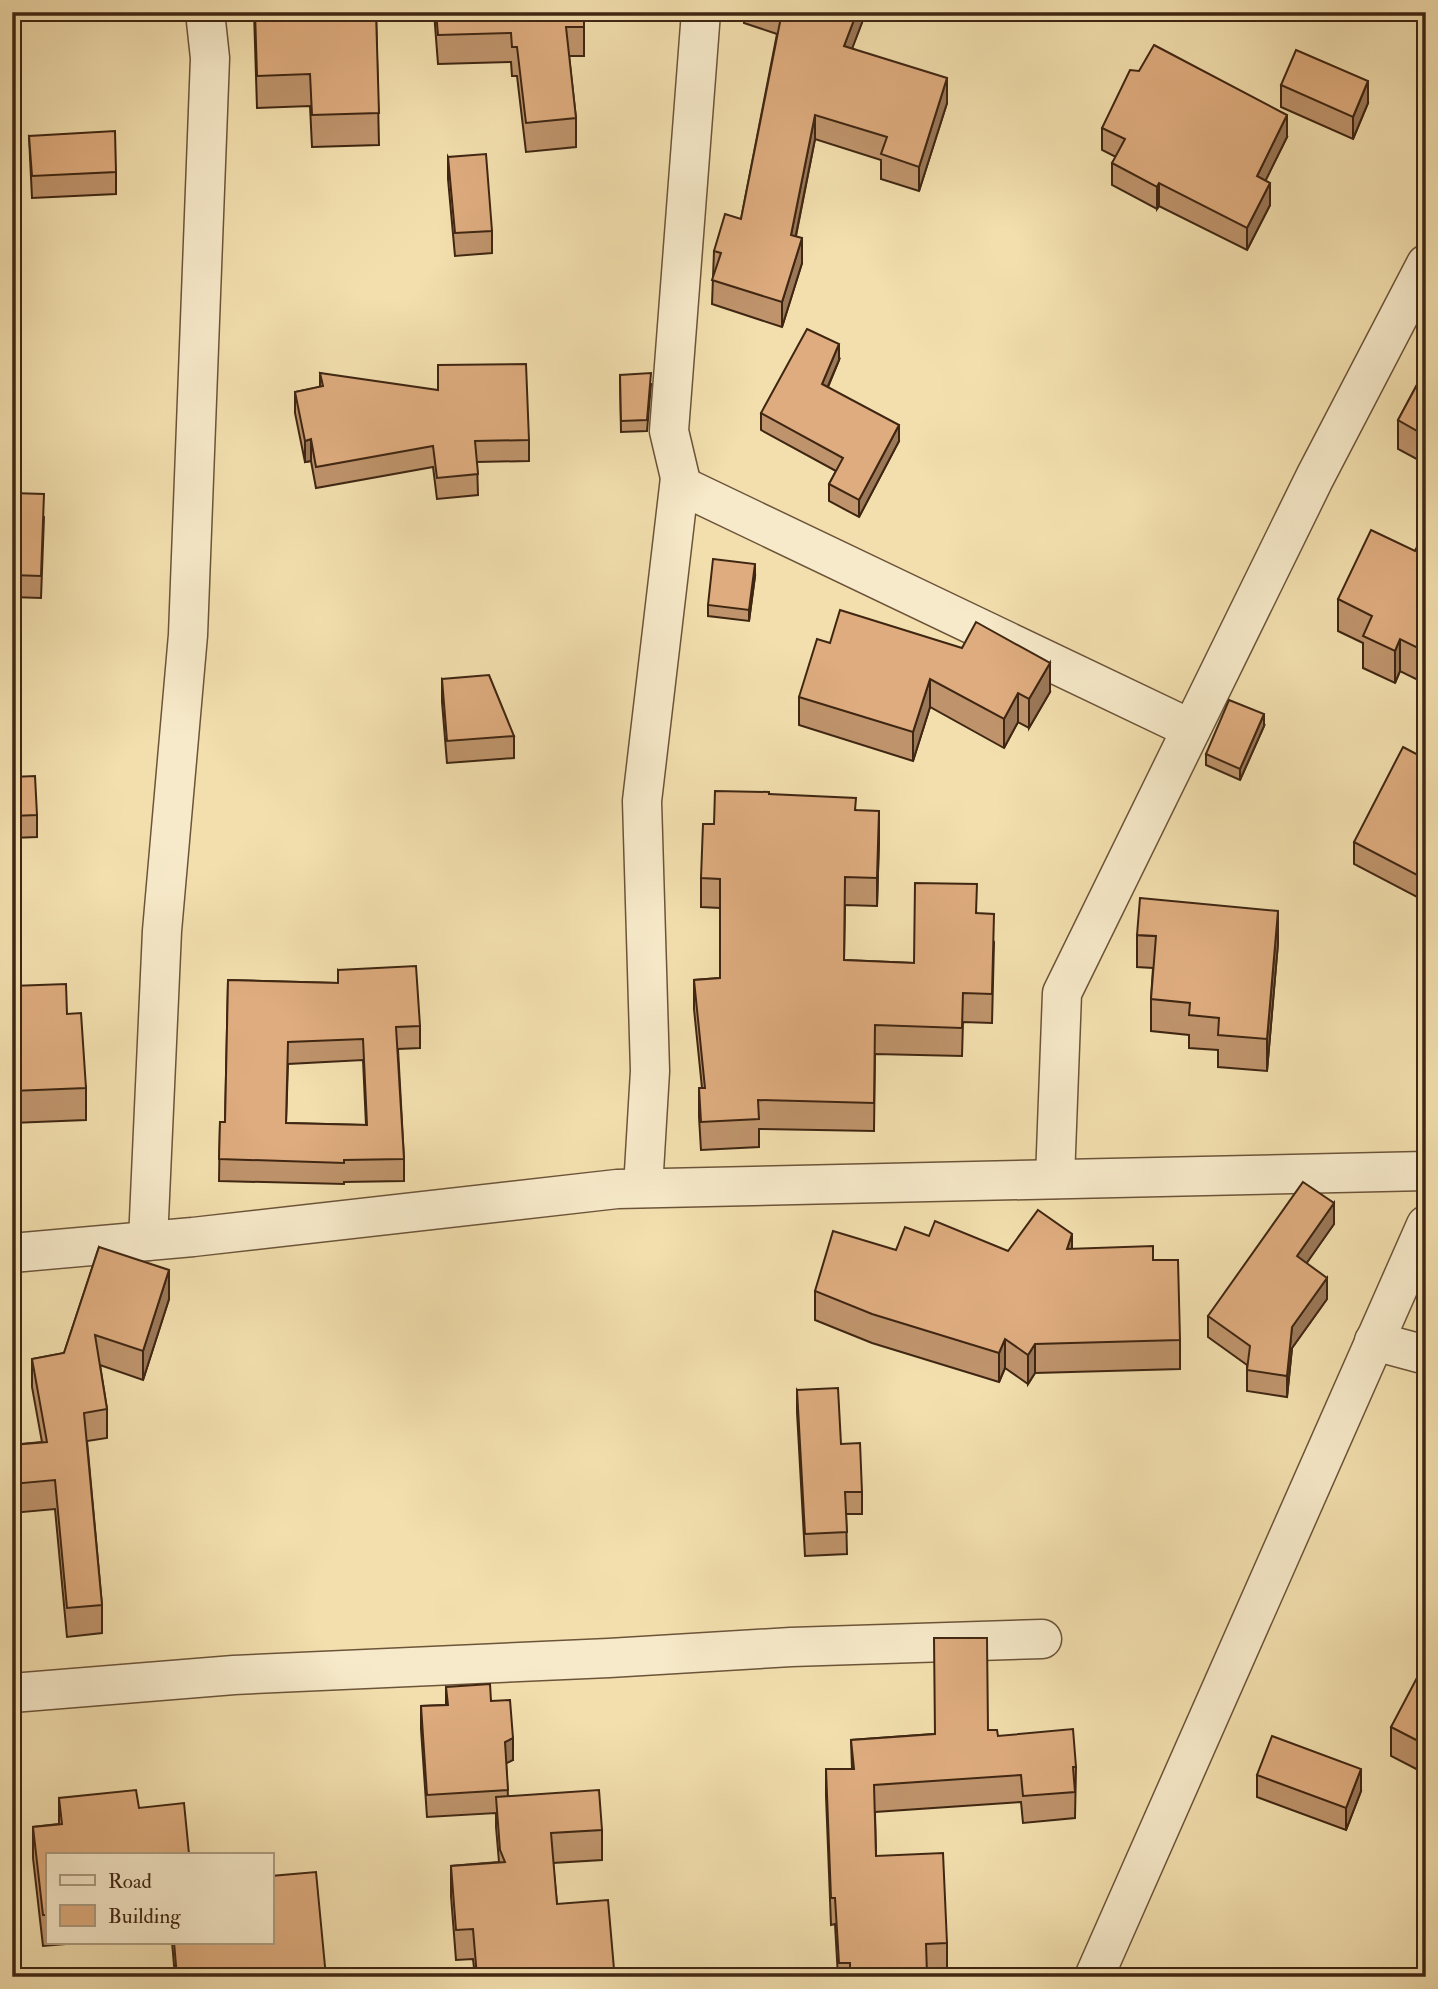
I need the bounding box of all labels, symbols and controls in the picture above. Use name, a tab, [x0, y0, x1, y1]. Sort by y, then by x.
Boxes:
legend	[46, 1853, 273, 1944]
text: Road	[108, 1868, 153, 1895]
text: Building	[108, 1903, 181, 1930]

